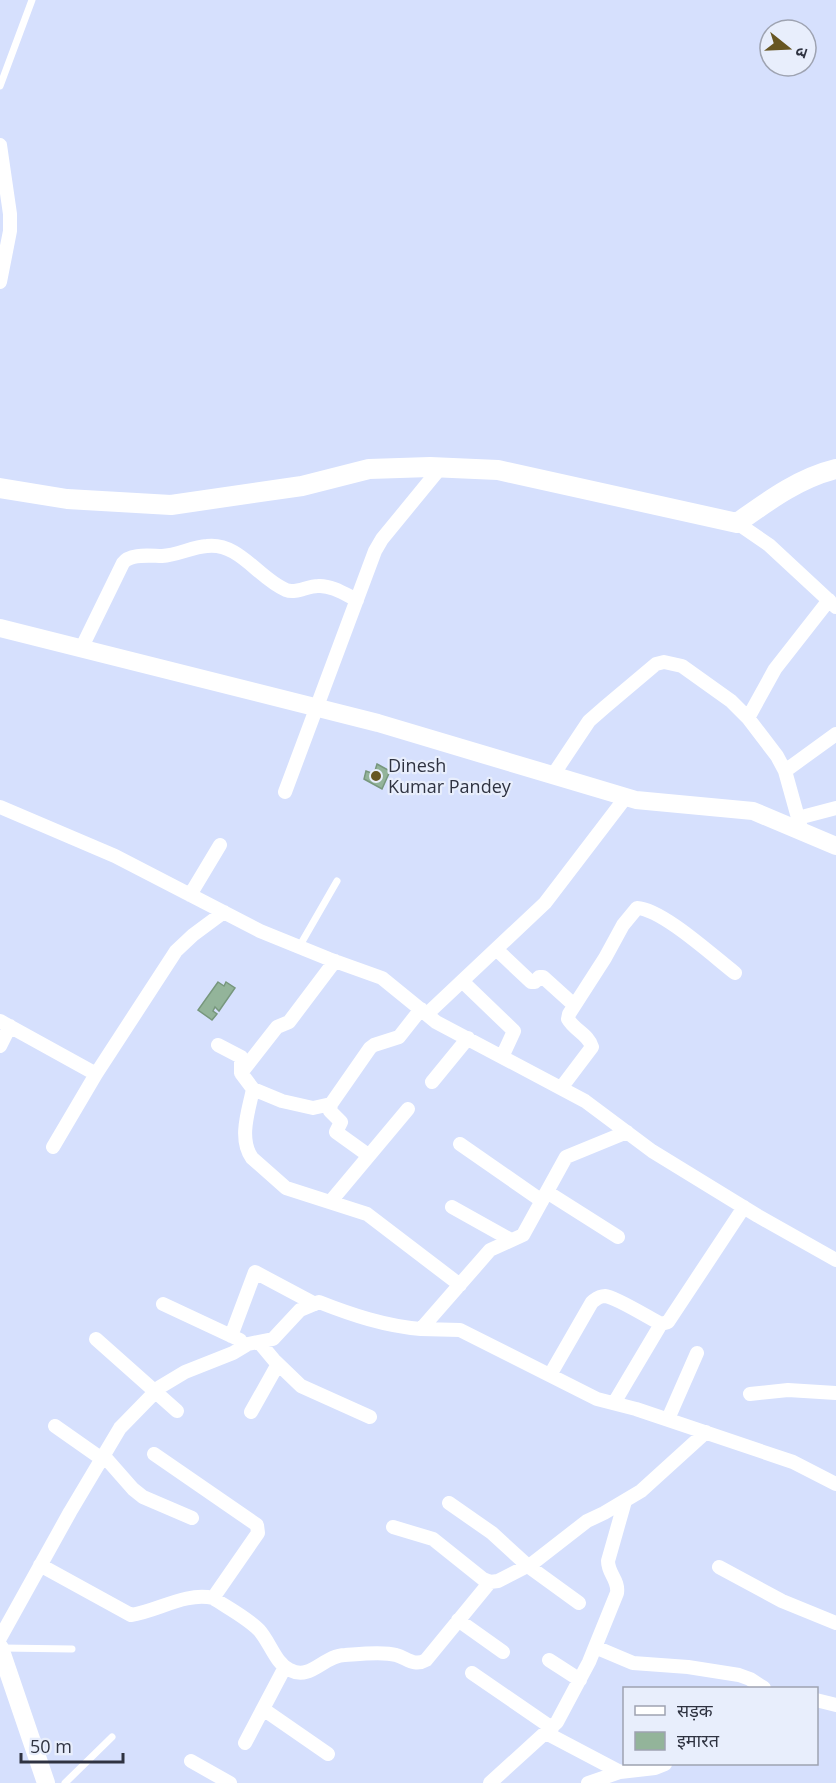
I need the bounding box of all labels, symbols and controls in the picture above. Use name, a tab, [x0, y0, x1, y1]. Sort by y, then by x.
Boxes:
north arrow	[758, 18, 818, 78]
text: उ	[790, 45, 814, 61]
place label: Dinesh Kumar Pandey	[388, 753, 512, 798]
marker: Dinesh Kumar Pandey	[369, 769, 383, 783]
legend	[623, 1687, 818, 1765]
text: सड़क	[677, 1698, 714, 1722]
scale bar	[21, 1726, 123, 1764]
text: इमारत	[677, 1728, 720, 1752]
text: 50 m	[30, 1734, 72, 1758]

